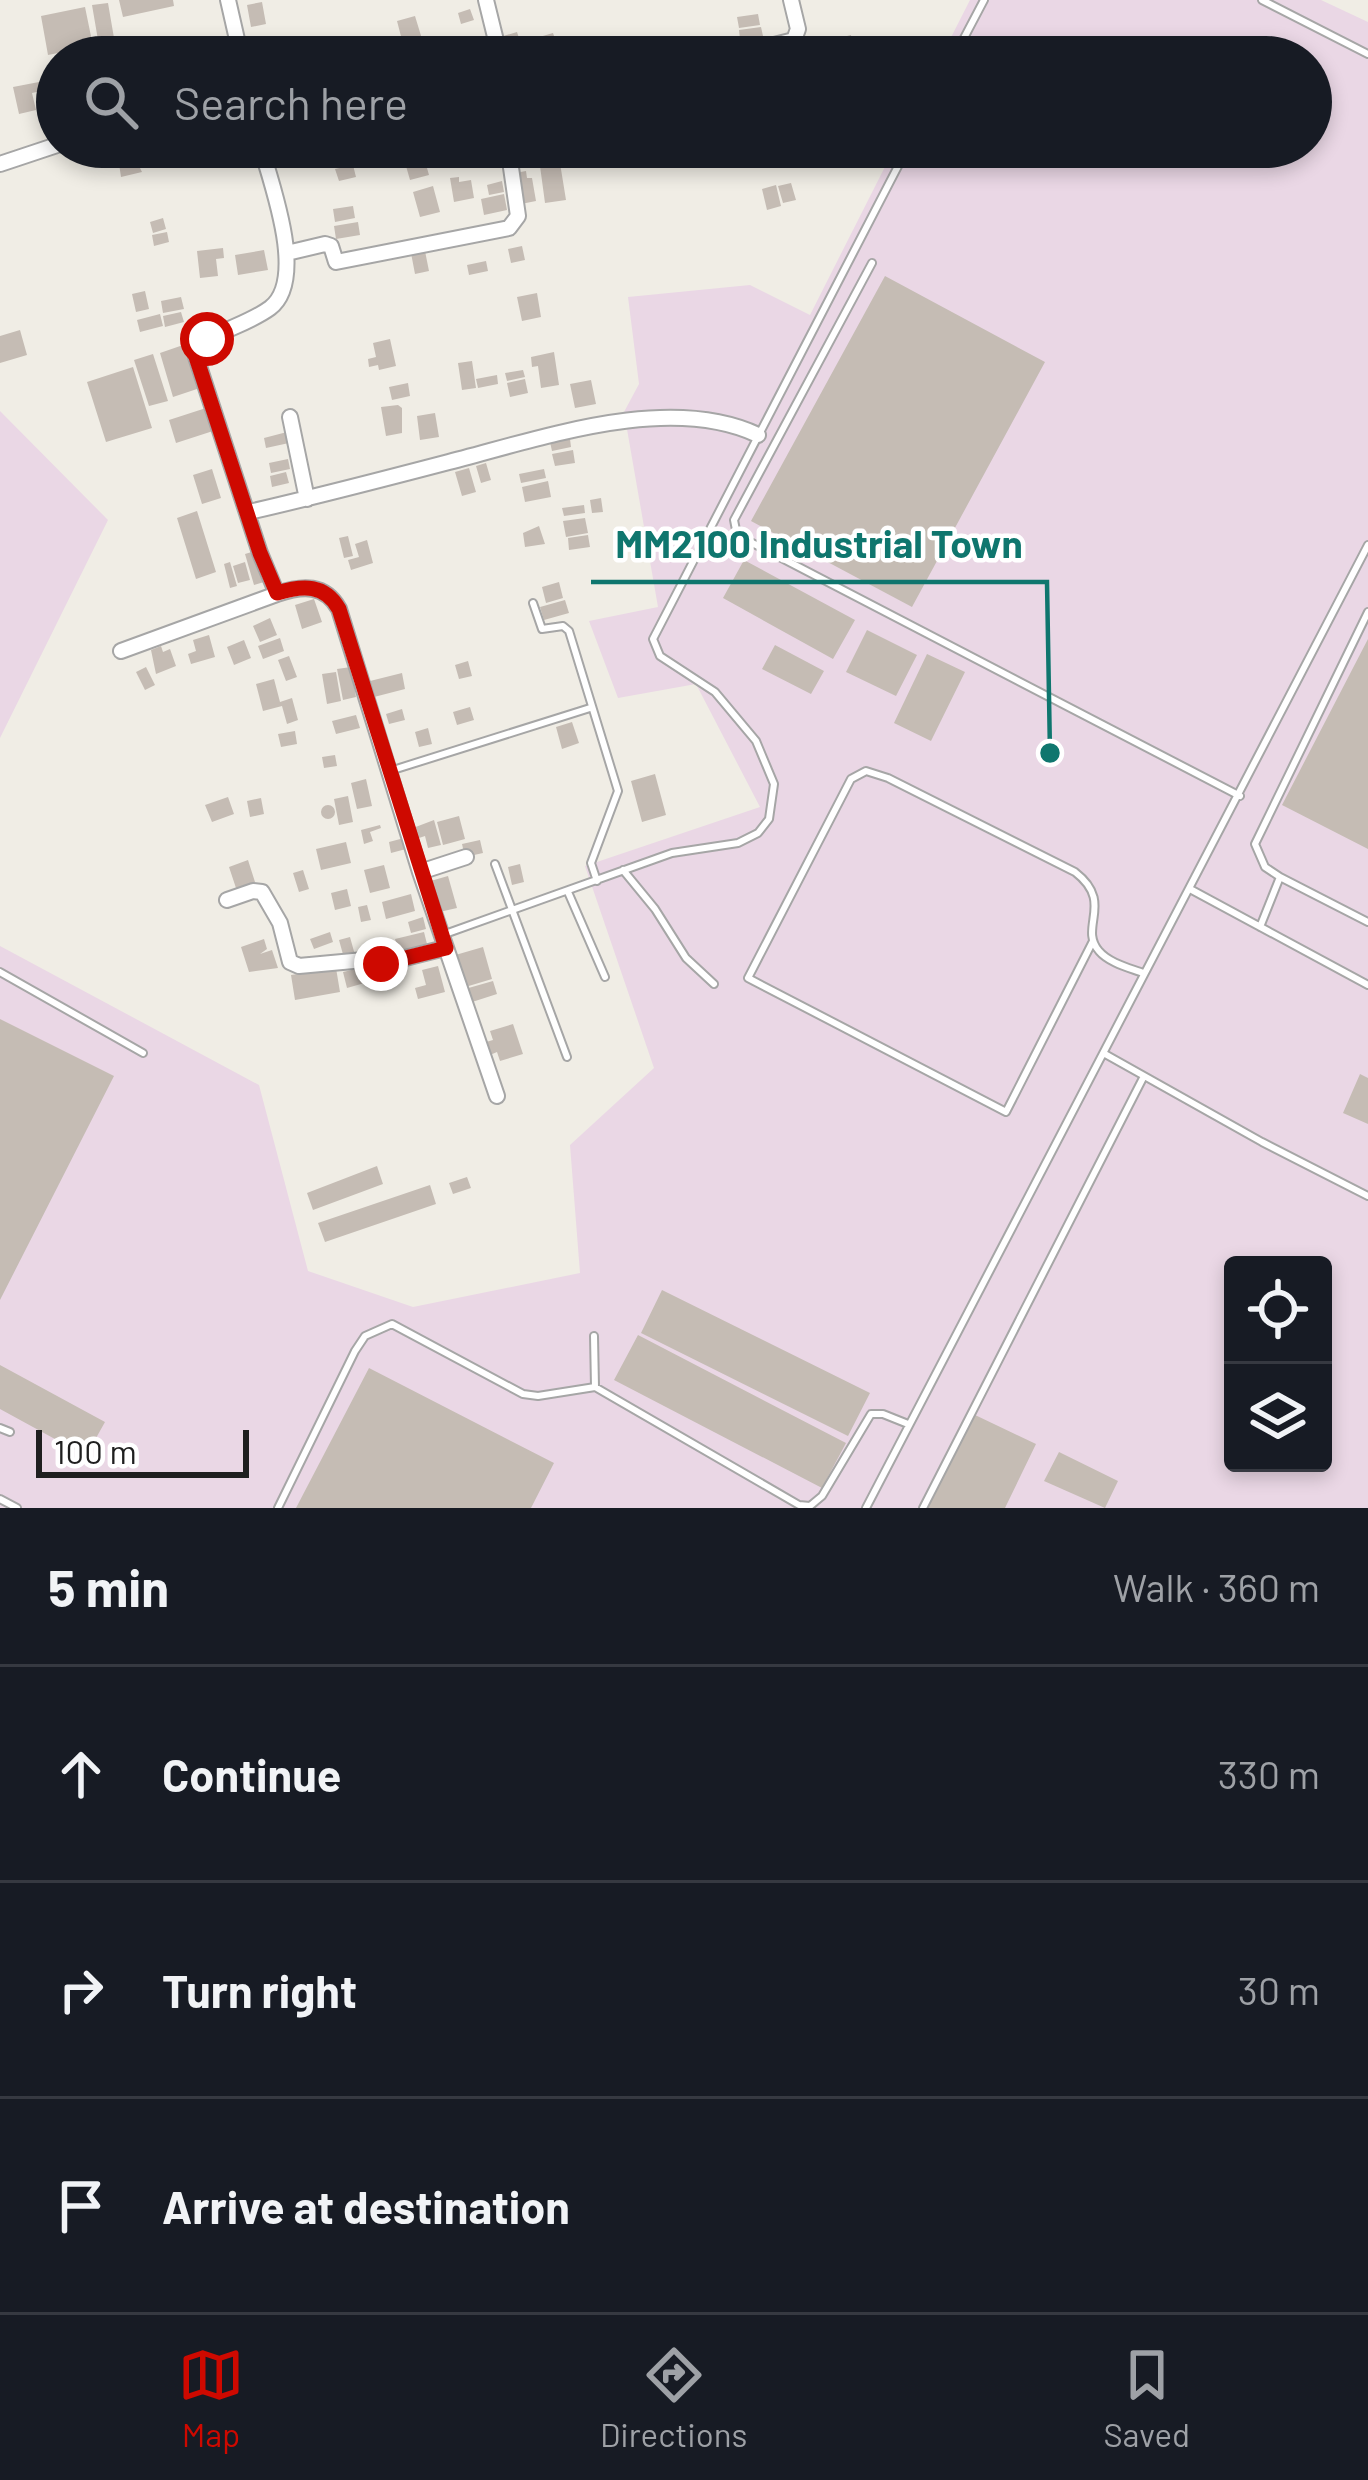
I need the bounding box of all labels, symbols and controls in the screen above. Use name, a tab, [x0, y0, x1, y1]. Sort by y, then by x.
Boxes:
search box	[36, 36, 1332, 168]
icon: search	[78, 69, 144, 135]
text: Search here	[174, 75, 408, 129]
route start	[180, 312, 234, 366]
callout: MM2100 Industrial Town	[591, 507, 1047, 582]
text: MM2100 Industrial Town	[615, 519, 1023, 566]
route end	[354, 937, 408, 991]
map controls	[1224, 1256, 1332, 1472]
button: locate	[1224, 1256, 1332, 1364]
button: layers	[1224, 1364, 1332, 1472]
scale bar	[36, 1424, 249, 1477]
text: 100 m	[54, 1431, 137, 1471]
text: 5 min	[48, 1556, 169, 1617]
text: Walk · 360 m	[1113, 1563, 1320, 1610]
icon: ahead	[48, 1741, 114, 1807]
text: Continue	[162, 1747, 341, 1801]
text: 330 m	[1218, 1750, 1320, 1797]
icon: right	[48, 1957, 114, 2023]
text: Turn right	[162, 1963, 357, 2017]
text: 30 m	[1238, 1966, 1320, 2013]
icon: arrive	[48, 2173, 114, 2239]
text: Arrive at destination	[162, 2179, 570, 2233]
tab: Map	[178, 2342, 244, 2454]
tab: Directions	[600, 2342, 747, 2454]
tab: Saved	[1103, 2342, 1190, 2454]

